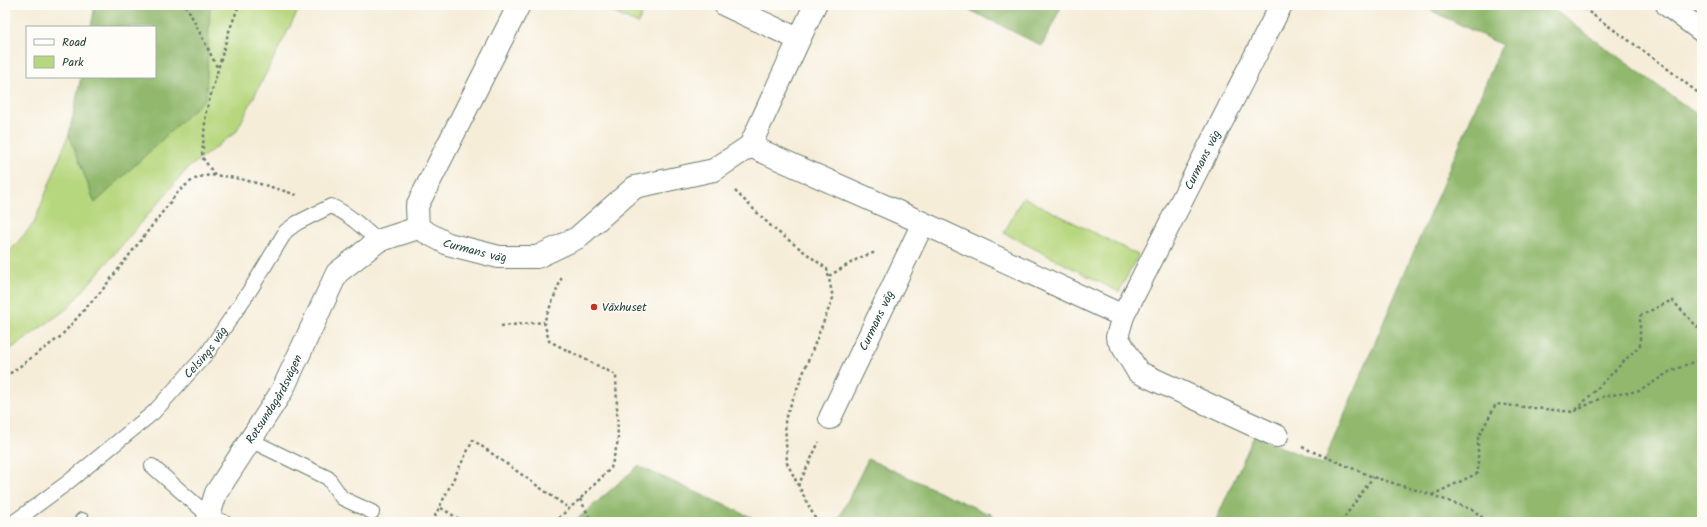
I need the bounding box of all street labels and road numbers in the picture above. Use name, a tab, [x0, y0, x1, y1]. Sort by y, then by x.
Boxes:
street label: Curmans väg	[1180, 127, 1226, 193]
street label: Curmans väg	[439, 234, 507, 267]
street label: Curmans väg	[854, 287, 900, 354]
street label: Celsings väg	[179, 323, 233, 383]
street label: Rotsundagårdsvägen	[241, 351, 308, 448]

